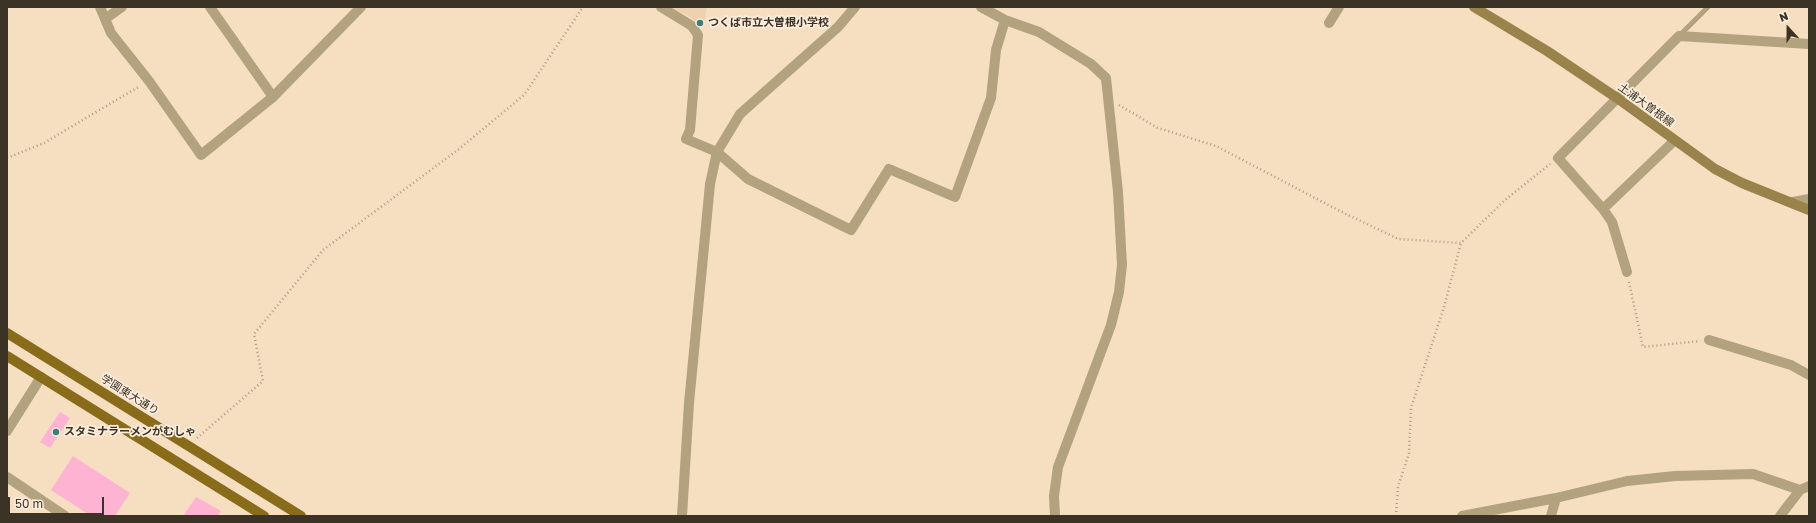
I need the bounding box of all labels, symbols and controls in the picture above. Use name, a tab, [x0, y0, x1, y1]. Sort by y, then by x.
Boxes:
north arrow	[1768, 8, 1808, 48]
text: N	[1777, 9, 1790, 24]
place label: つくば市立大曽根小学校	[708, 16, 829, 30]
marker: つくば市立大曽根小学校	[695, 18, 705, 28]
street label: 土浦大曽根線	[1615, 80, 1677, 130]
street label: 学園東大通り	[99, 372, 161, 418]
place label: スタミナラーメンがむしゃ	[64, 425, 196, 439]
marker: スタミナラーメンがむしゃ	[51, 427, 61, 437]
scale bar	[10, 489, 106, 515]
text: 50 m	[15, 496, 43, 511]

